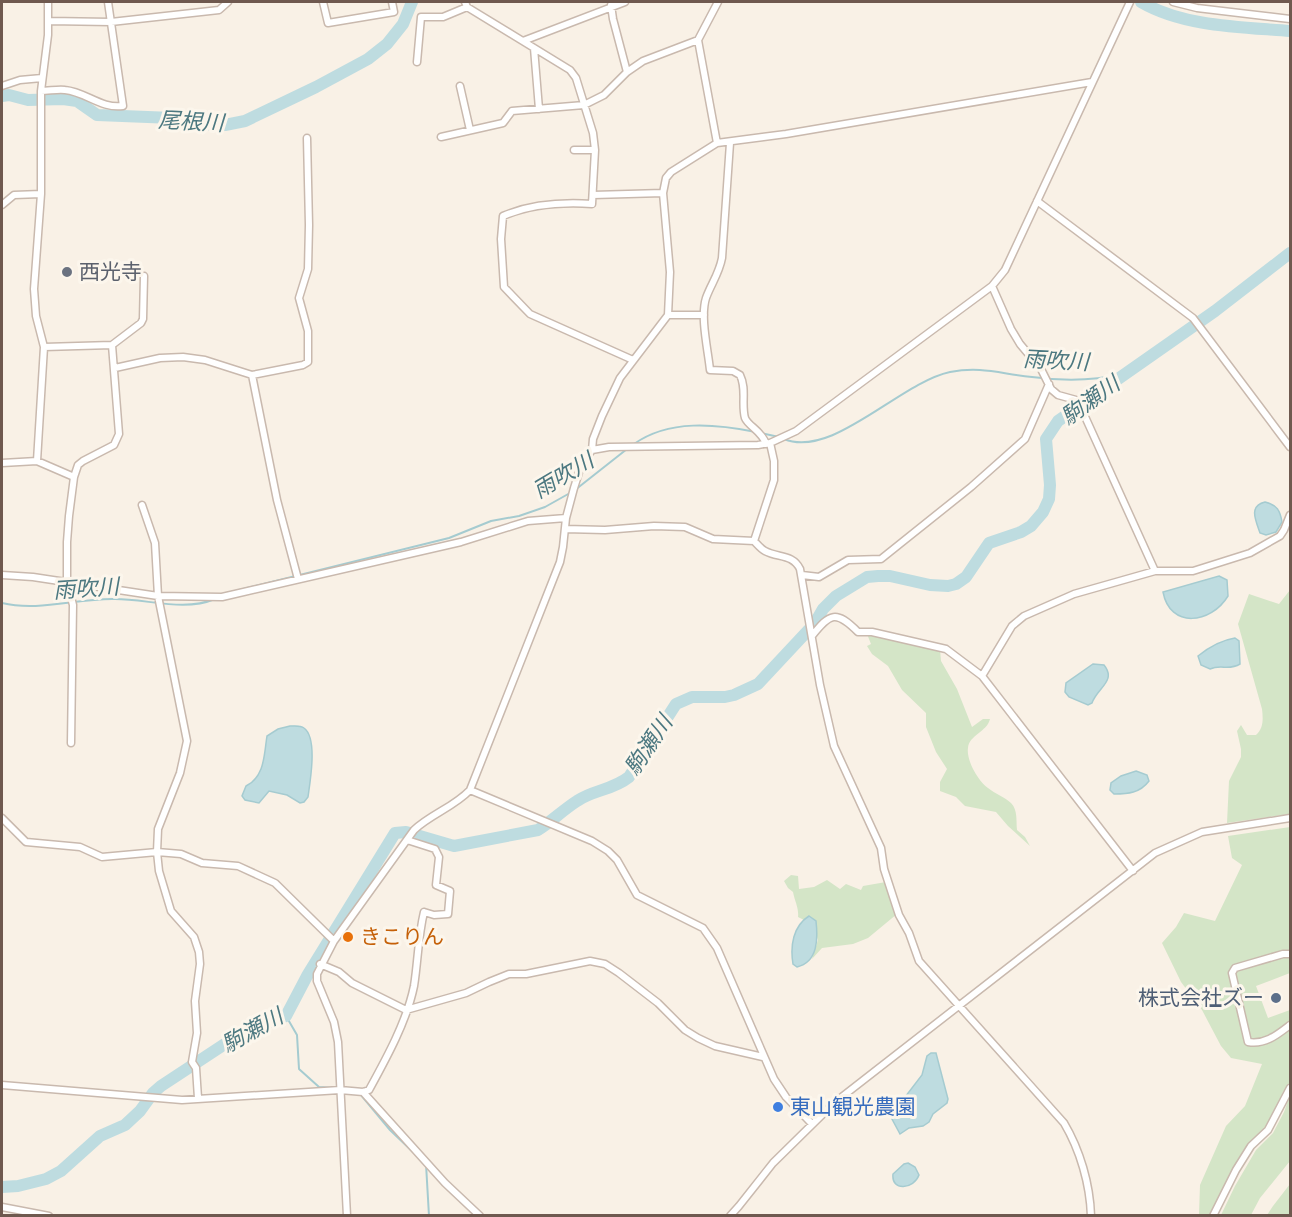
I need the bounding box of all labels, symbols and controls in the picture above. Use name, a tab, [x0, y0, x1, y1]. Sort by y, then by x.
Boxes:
water label: 尾根川	[157, 105, 227, 136]
place label: 西光寺	[79, 258, 142, 283]
marker: 西光寺	[60, 265, 74, 279]
water label: 雨吹川	[1022, 344, 1092, 375]
water label: 駒瀬川	[1055, 368, 1126, 430]
water label: 雨吹川	[527, 445, 600, 503]
water label: 雨吹川	[52, 572, 122, 603]
water label: 駒瀬川	[618, 708, 678, 780]
place label: きこりん	[360, 923, 444, 948]
marker: きこりん	[341, 930, 355, 944]
place label: 株式会社ズー	[1138, 984, 1264, 1009]
marker: 株式会社ズー	[1269, 991, 1283, 1005]
water label: 駒瀬川	[216, 1001, 289, 1057]
place label: 東山観光農園	[790, 1093, 916, 1118]
marker: 東山観光農園	[771, 1100, 785, 1114]

